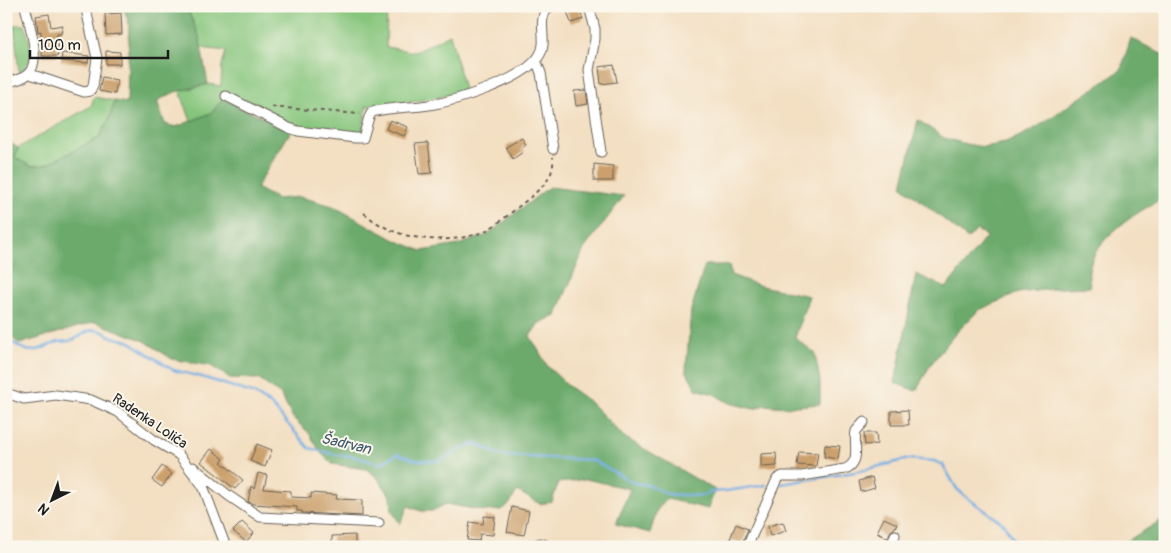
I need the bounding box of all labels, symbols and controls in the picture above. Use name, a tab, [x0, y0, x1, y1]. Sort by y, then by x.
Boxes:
scale bar	[30, 28, 168, 60]
text: 100 m	[38, 36, 81, 55]
street label: Radenka Lolića	[109, 390, 191, 452]
water label: Šadrvan	[319, 428, 374, 459]
north arrow	[28, 476, 78, 526]
text: N	[34, 500, 53, 519]

